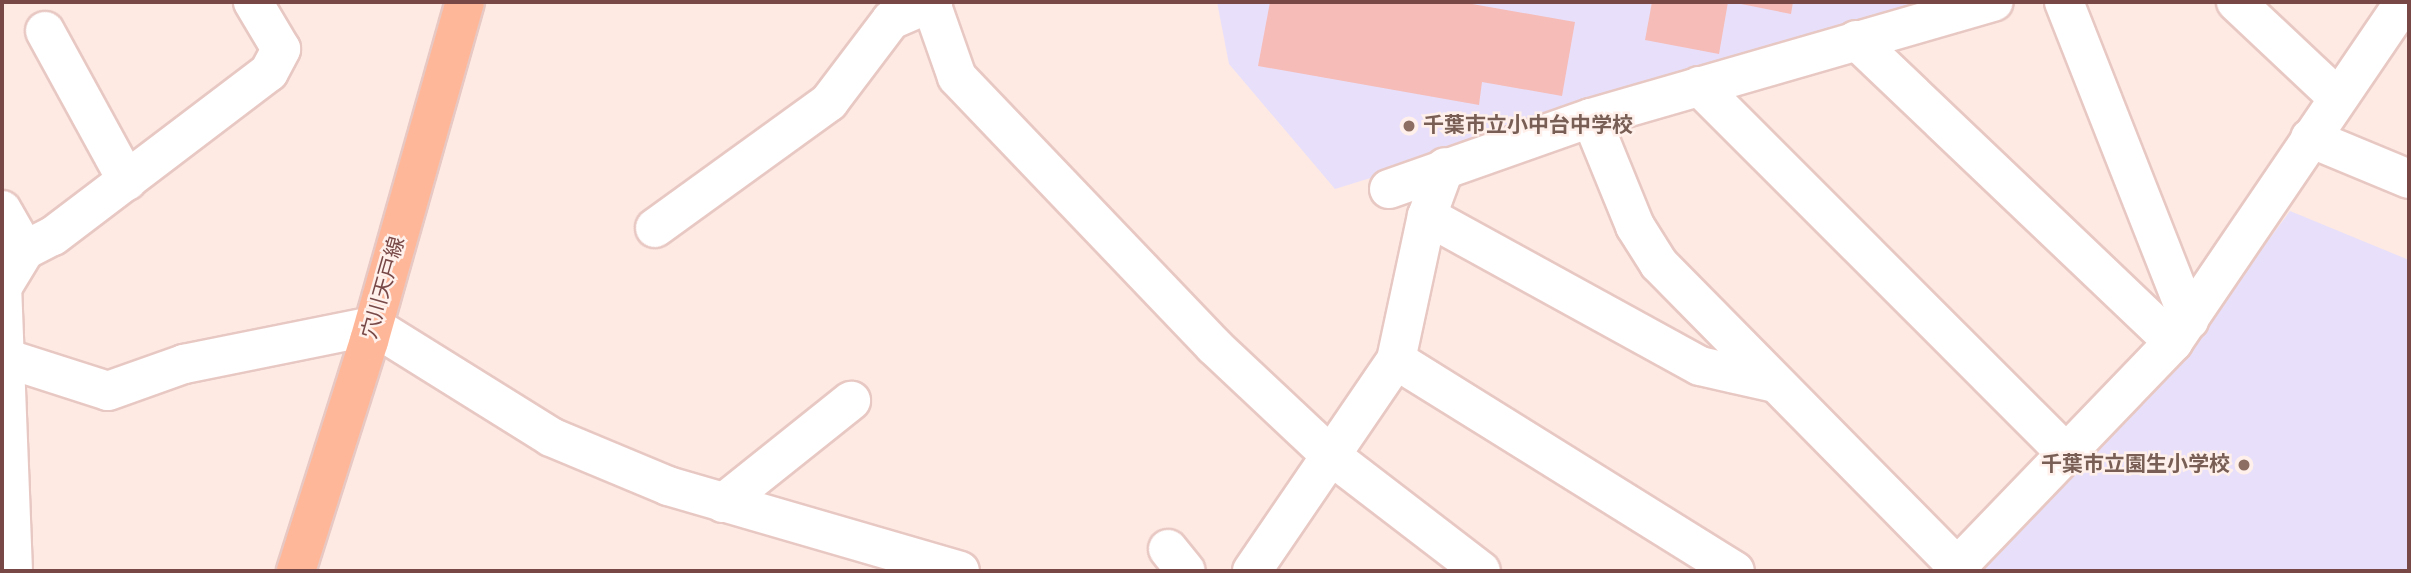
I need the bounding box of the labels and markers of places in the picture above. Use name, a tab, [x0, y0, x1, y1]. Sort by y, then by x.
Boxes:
place label: 千葉市立小中台中学校	[1423, 113, 1633, 139]
marker: 千葉市立小中台中学校	[1401, 118, 1417, 134]
place label: 千葉市立園生小学校	[2041, 452, 2230, 478]
marker: 千葉市立園生小学校	[2236, 457, 2252, 473]

